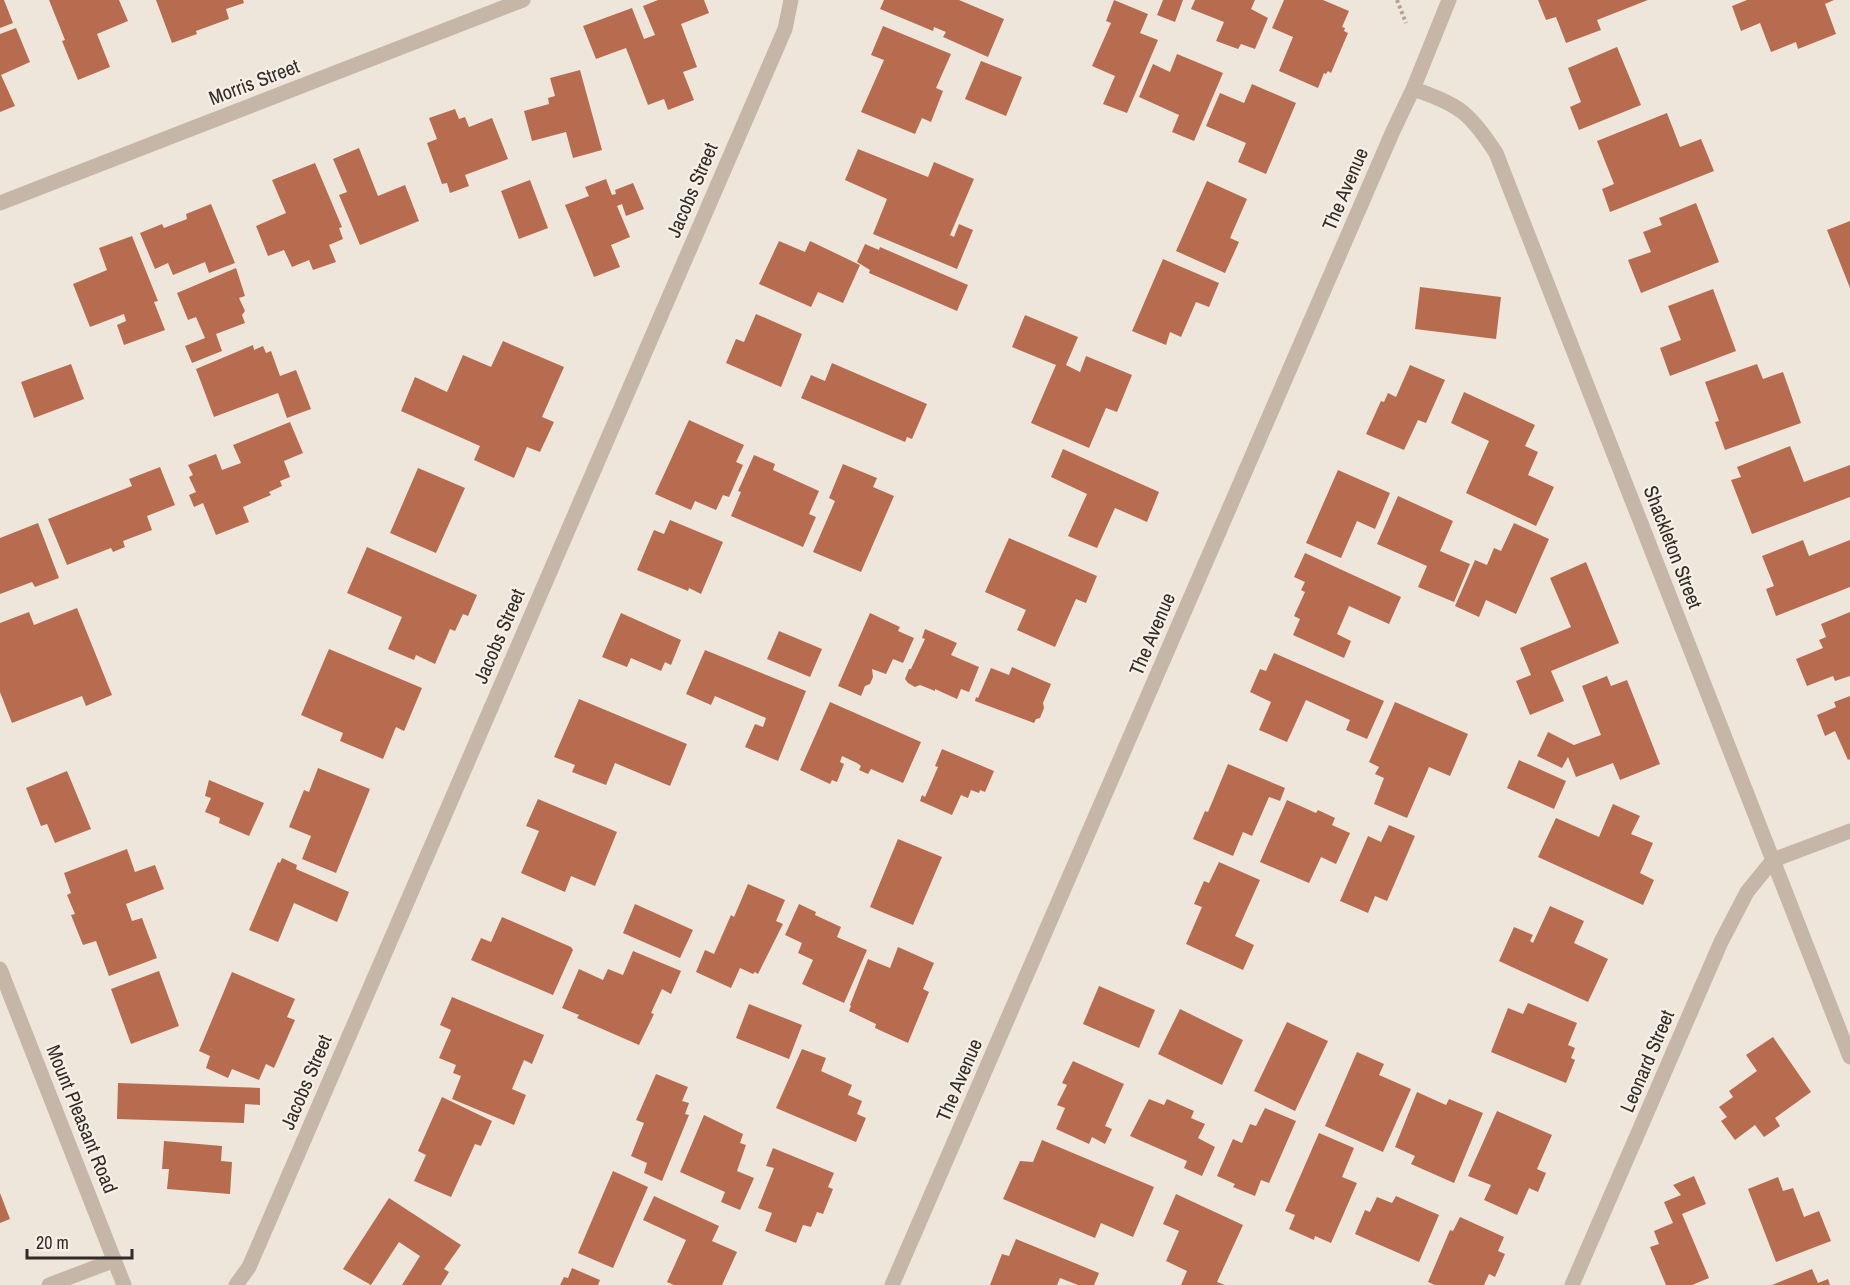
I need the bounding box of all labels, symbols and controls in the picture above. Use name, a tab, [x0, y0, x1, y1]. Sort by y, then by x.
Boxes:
street label: Morris Street	[205, 52, 303, 111]
street label: Jacobs Street	[660, 138, 724, 241]
street label: The Avenue	[1315, 143, 1374, 234]
street label: Shackleton Street	[1638, 482, 1709, 612]
street label: Jacobs Street	[467, 584, 531, 687]
street label: The Avenue	[1122, 588, 1181, 679]
street label: Leonard Street	[1613, 1005, 1680, 1116]
street label: Jacobs Street	[274, 1030, 338, 1133]
street label: The Avenue	[929, 1034, 988, 1125]
street label: Mount Pleasant Road	[40, 1041, 125, 1197]
scale bar	[27, 1222, 132, 1260]
text: 20 m	[36, 1230, 69, 1255]

